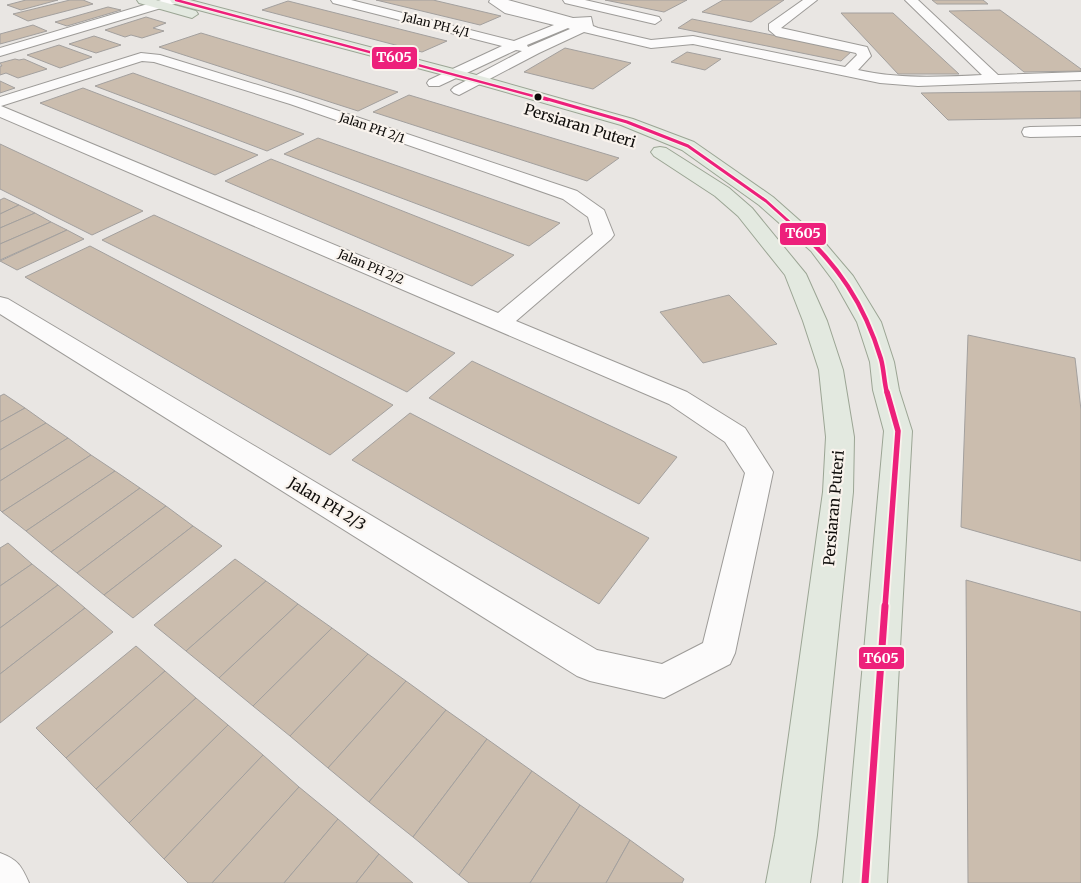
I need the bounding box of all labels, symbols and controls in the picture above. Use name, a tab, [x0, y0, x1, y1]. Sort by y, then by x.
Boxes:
street label: Jalan PH 4/1	[400, 9, 472, 40]
line badge: T605	[371, 46, 418, 70]
text: T605	[376, 48, 412, 66]
unlabelled marker	[533, 92, 543, 102]
street label: Persiaran Puteri	[522, 99, 639, 152]
street label: Jalan PH 2/1	[337, 109, 407, 146]
line badge: T605	[779, 222, 827, 246]
text: T605	[785, 224, 821, 242]
street label: Jalan PH 2/2	[335, 246, 406, 287]
street label: Persiaran Puteri	[819, 449, 848, 567]
street label: Jalan PH 2/3	[284, 472, 369, 534]
line badge: T605	[858, 646, 905, 670]
text: T605	[863, 649, 899, 667]

